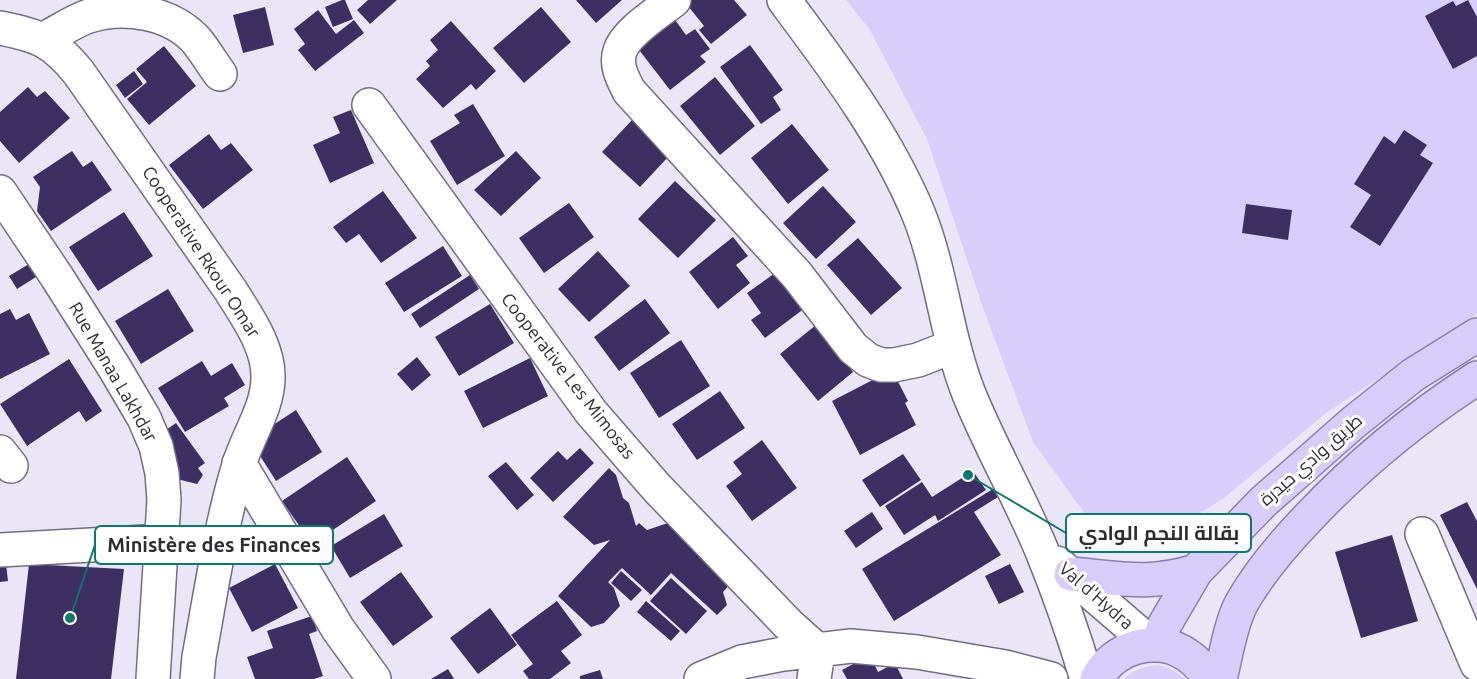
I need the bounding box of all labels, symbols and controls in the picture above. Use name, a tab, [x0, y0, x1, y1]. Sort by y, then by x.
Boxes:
street label: Cooperative Rkour Omar	[139, 162, 265, 341]
street label: Cooperative Les Mimosas	[498, 289, 640, 462]
street label: Rue Manaa Lakhdar	[66, 298, 162, 445]
street label: طريق وادي حيدرة	[1255, 409, 1369, 513]
callout: بقالة النجم الوادي	[1066, 514, 1251, 552]
text: بقالة النجم الوادي	[1079, 521, 1239, 549]
callout: Ministère des Finances	[95, 526, 333, 564]
text: Ministère des Finances	[107, 533, 321, 556]
street label: Val d'Hydra	[1055, 558, 1138, 633]

